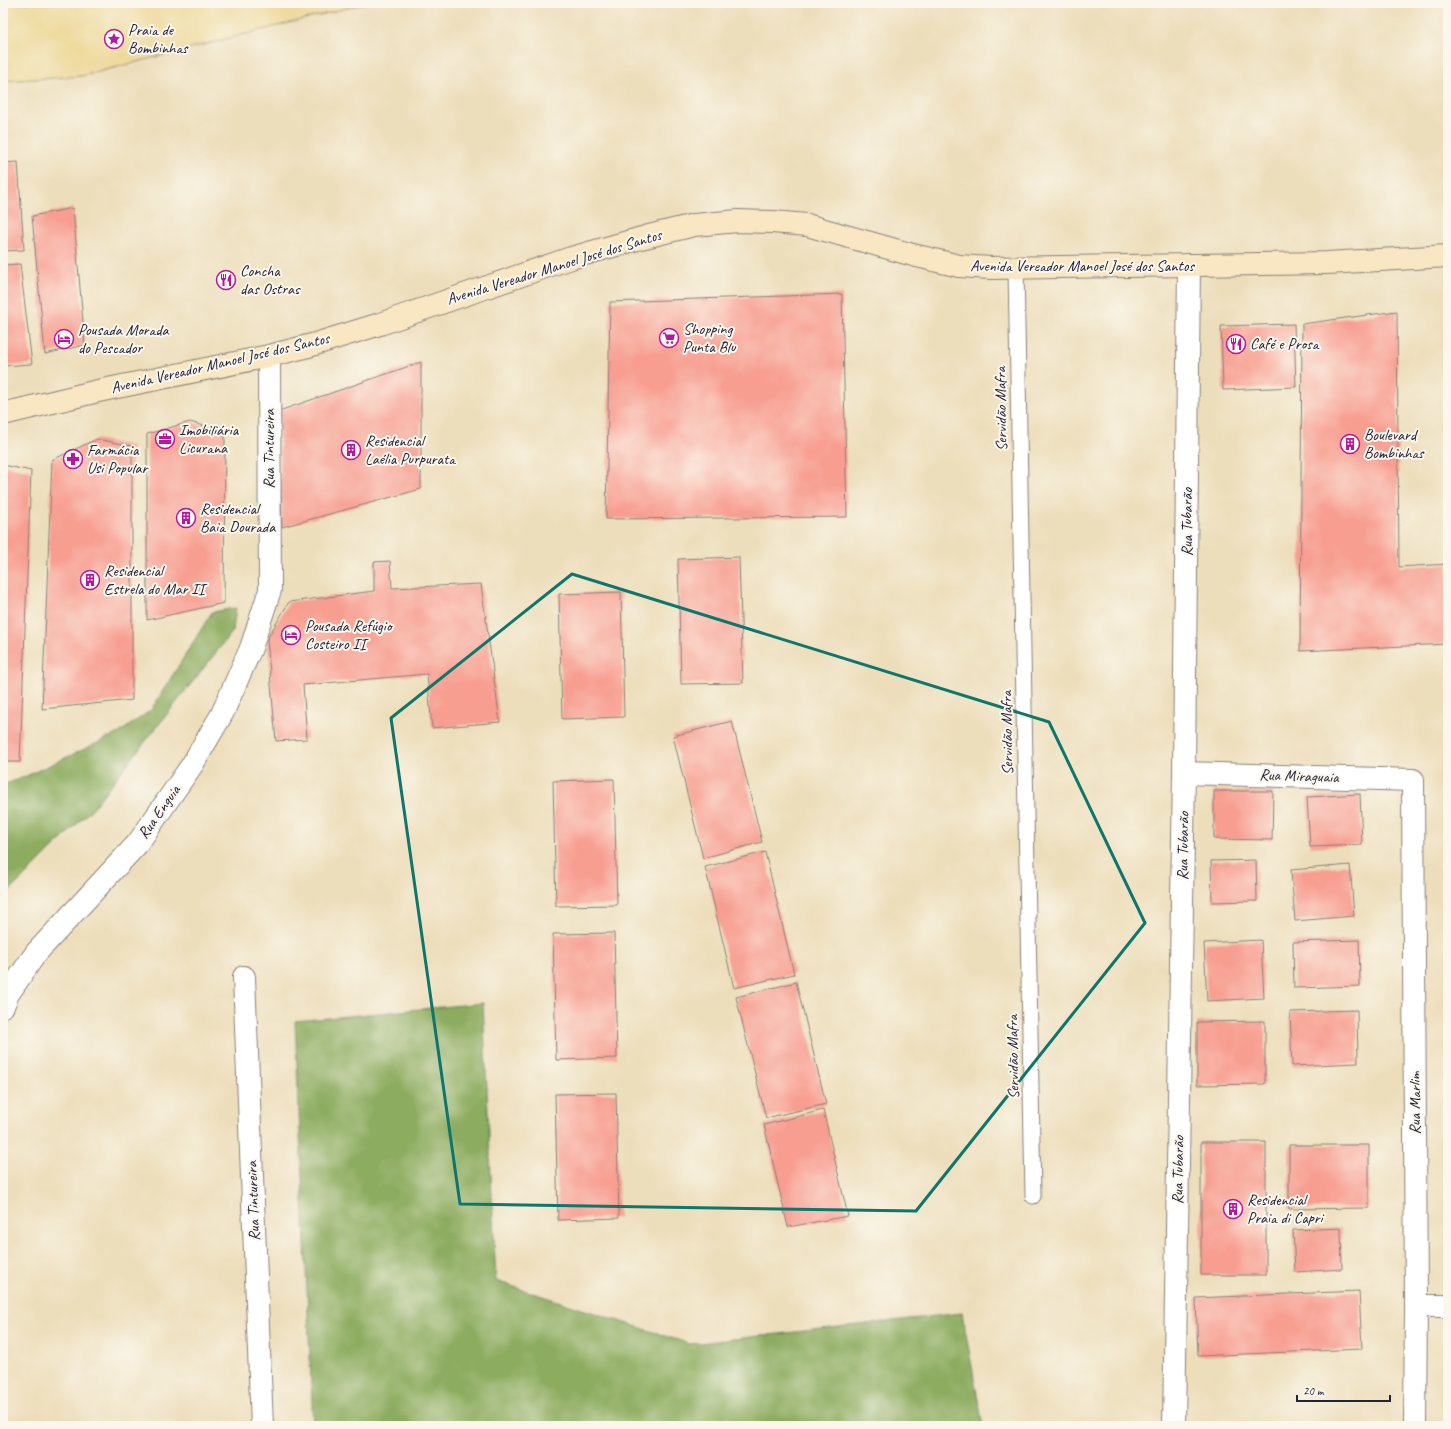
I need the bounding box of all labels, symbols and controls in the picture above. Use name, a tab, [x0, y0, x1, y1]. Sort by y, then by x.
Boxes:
place label: Praia de Bombinhas	[128, 20, 189, 58]
place icon: Praia de Bombinhas	[103, 28, 125, 50]
street label: Avenida Vereador Manoel José dos Santos	[444, 224, 665, 309]
street label: Avenida Vereador Manoel José dos Santos	[970, 256, 1195, 276]
place label: Concha das Ostras	[240, 261, 301, 299]
restaurant icon: Concha das Ostras	[215, 269, 237, 291]
place label: Shopping Punta Blu	[683, 319, 737, 357]
place label: Pousada Morada do Pescador	[78, 320, 169, 358]
supermarket icon: Shopping Punta Blu	[658, 327, 680, 349]
hotel icon: Pousada Morada do Pescador	[53, 328, 75, 350]
street label: Avenida Vereador Manoel José dos Santos	[109, 328, 333, 398]
restaurant icon: Café e Prosa	[1225, 333, 1247, 355]
place label: Café e Prosa	[1250, 334, 1320, 354]
street label: Servidão Mafra	[990, 365, 1012, 451]
street label: Rua Tintureira	[259, 408, 279, 489]
place label: Imobiliária Licurana	[179, 420, 240, 458]
place label: Boulevard Bombinhas	[1364, 425, 1425, 463]
office icon: Imobiliária Licurana	[154, 428, 176, 450]
place label: Residencial Laélia Purpurata	[365, 431, 456, 469]
building icon: Boulevard Bombinhas	[1339, 433, 1361, 455]
building icon: Residencial Laélia Purpurata	[340, 439, 362, 461]
place label: Farmácia Usi Popular	[87, 440, 149, 478]
pharmacy icon: Farmácia Usi Popular	[62, 448, 84, 470]
street label: Rua Tubarão	[1177, 486, 1197, 556]
place label: Residencial Baia Dourada	[200, 499, 276, 537]
building icon: Residencial Baia Dourada	[175, 507, 197, 529]
place label: Residencial Estrela do Mar II	[104, 561, 208, 599]
building icon: Residencial Estrela do Mar II	[79, 569, 101, 591]
place label: Pousada Refúgio Costeiro II	[305, 616, 394, 654]
hotel icon: Pousada Refúgio Costeiro II	[280, 624, 302, 646]
street label: Servidão Mafra	[996, 689, 1018, 775]
street label: Rua Miraguaia	[1259, 765, 1340, 787]
street label: Rua Enguia	[133, 780, 186, 843]
street label: Rua Tubarão	[1172, 810, 1194, 880]
street label: Servidão Mafra	[1002, 1013, 1024, 1099]
street label: Rua Marlim	[1405, 1071, 1425, 1134]
street label: Rua Tubarão	[1167, 1134, 1189, 1204]
street label: Rua Tintureira	[242, 1160, 264, 1241]
place label: Residencial Praia di Capri	[1247, 1190, 1324, 1228]
building icon: Residencial Praia di Capri	[1222, 1198, 1244, 1220]
scale bar	[1297, 1377, 1390, 1403]
text: 20 m	[1303, 1383, 1325, 1399]

